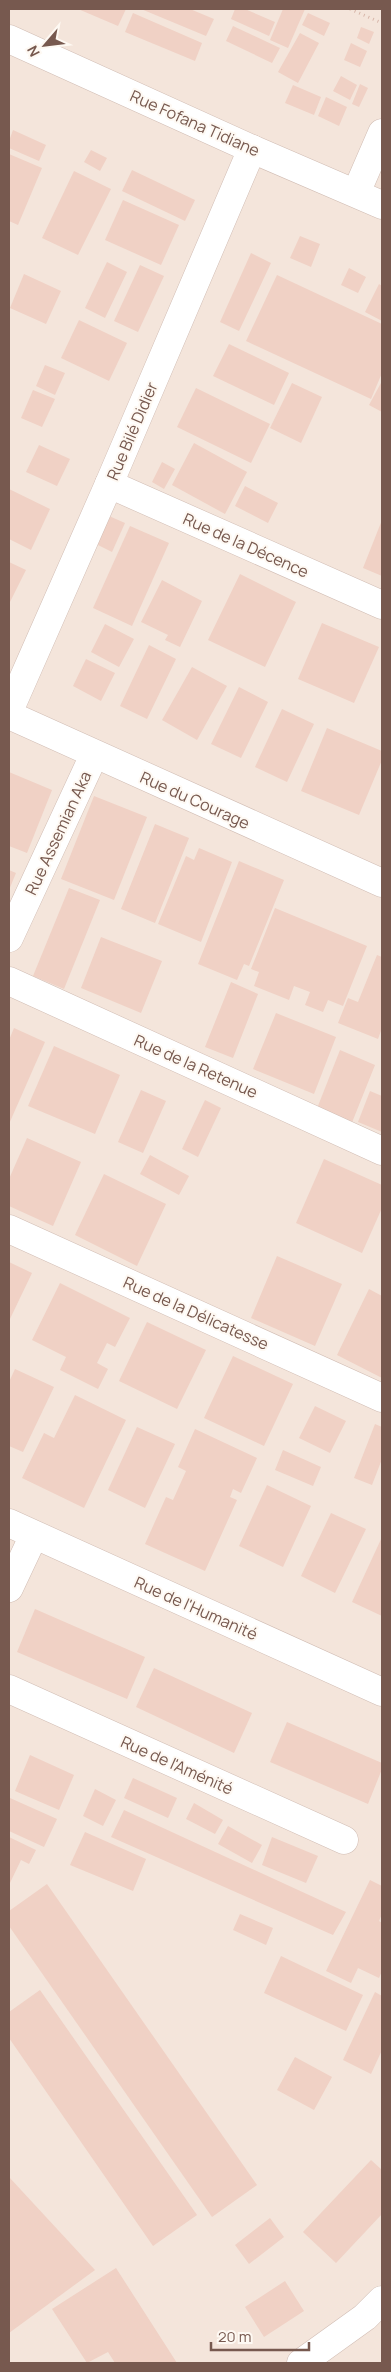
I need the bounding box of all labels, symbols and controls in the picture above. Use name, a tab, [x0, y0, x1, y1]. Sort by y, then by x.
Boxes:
north arrow	[20, 20, 70, 70]
text: N	[22, 42, 44, 60]
street label: Rue Fofana Tidiane	[127, 85, 263, 161]
street label: Rue Bilé Didier	[101, 378, 163, 484]
street label: Rue de la Décence	[180, 507, 312, 583]
street label: Rue du Courage	[137, 766, 253, 834]
street label: Rue Assemian Aka	[20, 768, 96, 898]
street label: Rue de la Retenue	[131, 1029, 261, 1103]
street label: Rue de la Délicatesse	[120, 1271, 272, 1355]
street label: Rue de l'Humanité	[131, 1571, 261, 1645]
street label: Rue de l'Aménité	[117, 1730, 237, 1800]
scale bar	[211, 2320, 308, 2352]
text: 20 m	[218, 2326, 251, 2347]

